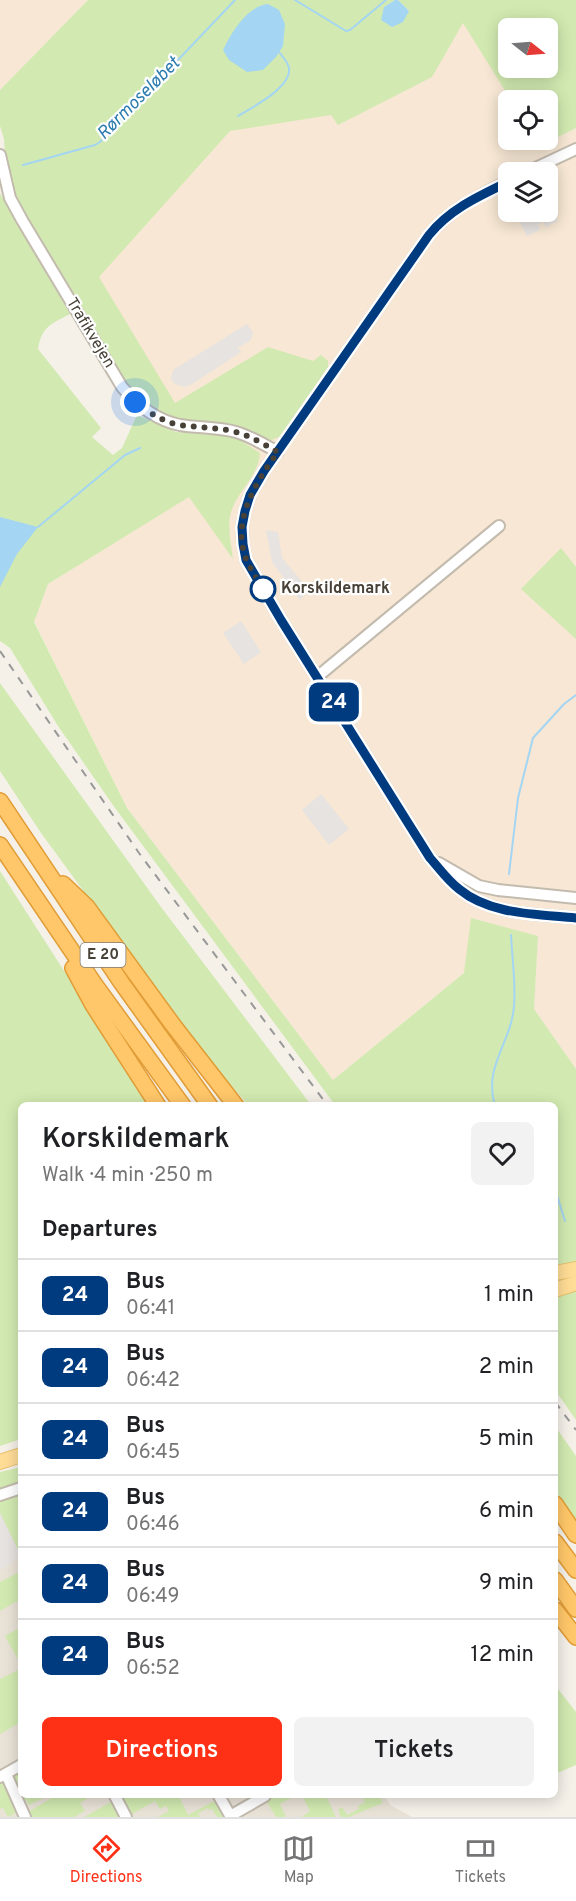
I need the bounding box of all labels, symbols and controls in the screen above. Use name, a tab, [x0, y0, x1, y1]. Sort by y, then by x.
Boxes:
north arrow	[498, 18, 558, 78]
map controls	[498, 18, 558, 222]
water label: Rørmoseløbet	[93, 52, 186, 145]
button: locate	[498, 90, 558, 150]
button: layers	[498, 162, 558, 222]
street label: Trafikvejen	[61, 294, 119, 372]
your location	[120, 387, 150, 417]
marker: Korskildemark	[250, 576, 276, 602]
place label: Korskildemark	[281, 579, 390, 599]
line badge: 24	[307, 682, 361, 722]
text: 24	[321, 689, 347, 716]
road number: E 20	[80, 943, 126, 967]
text: Korskildemark	[42, 1122, 230, 1158]
button: heart	[471, 1122, 534, 1185]
text: Walk · 4 min · 250 m	[42, 1163, 213, 1189]
text: Departures	[42, 1217, 158, 1244]
text: Bus	[126, 1269, 165, 1296]
text: 24	[62, 1282, 88, 1309]
text: 1 min	[484, 1282, 534, 1309]
text: 06:41	[126, 1296, 175, 1322]
text: Bus	[126, 1341, 165, 1368]
text: 24	[62, 1354, 88, 1381]
text: 2 min	[479, 1354, 534, 1381]
text: 06:42	[126, 1368, 180, 1394]
text: Bus	[126, 1413, 165, 1440]
text: 24	[62, 1426, 88, 1453]
text: 5 min	[479, 1426, 534, 1453]
text: 06:45	[126, 1440, 180, 1466]
text: Bus	[126, 1485, 165, 1512]
text: 24	[62, 1498, 88, 1525]
text: 6 min	[479, 1498, 534, 1525]
text: 06:46	[126, 1512, 180, 1538]
text: Bus	[126, 1557, 165, 1584]
text: 24	[62, 1570, 88, 1597]
text: 9 min	[479, 1570, 534, 1597]
text: 06:49	[126, 1584, 179, 1610]
text: Bus	[126, 1629, 165, 1656]
text: 24	[62, 1642, 88, 1669]
text: 12 min	[471, 1642, 534, 1669]
text: 06:52	[126, 1656, 180, 1682]
button: Directions	[42, 1717, 282, 1786]
button: Tickets	[294, 1717, 534, 1786]
tab: Directions	[70, 1832, 143, 1888]
tab: Map	[282, 1832, 315, 1888]
tab: Tickets	[455, 1832, 506, 1888]

